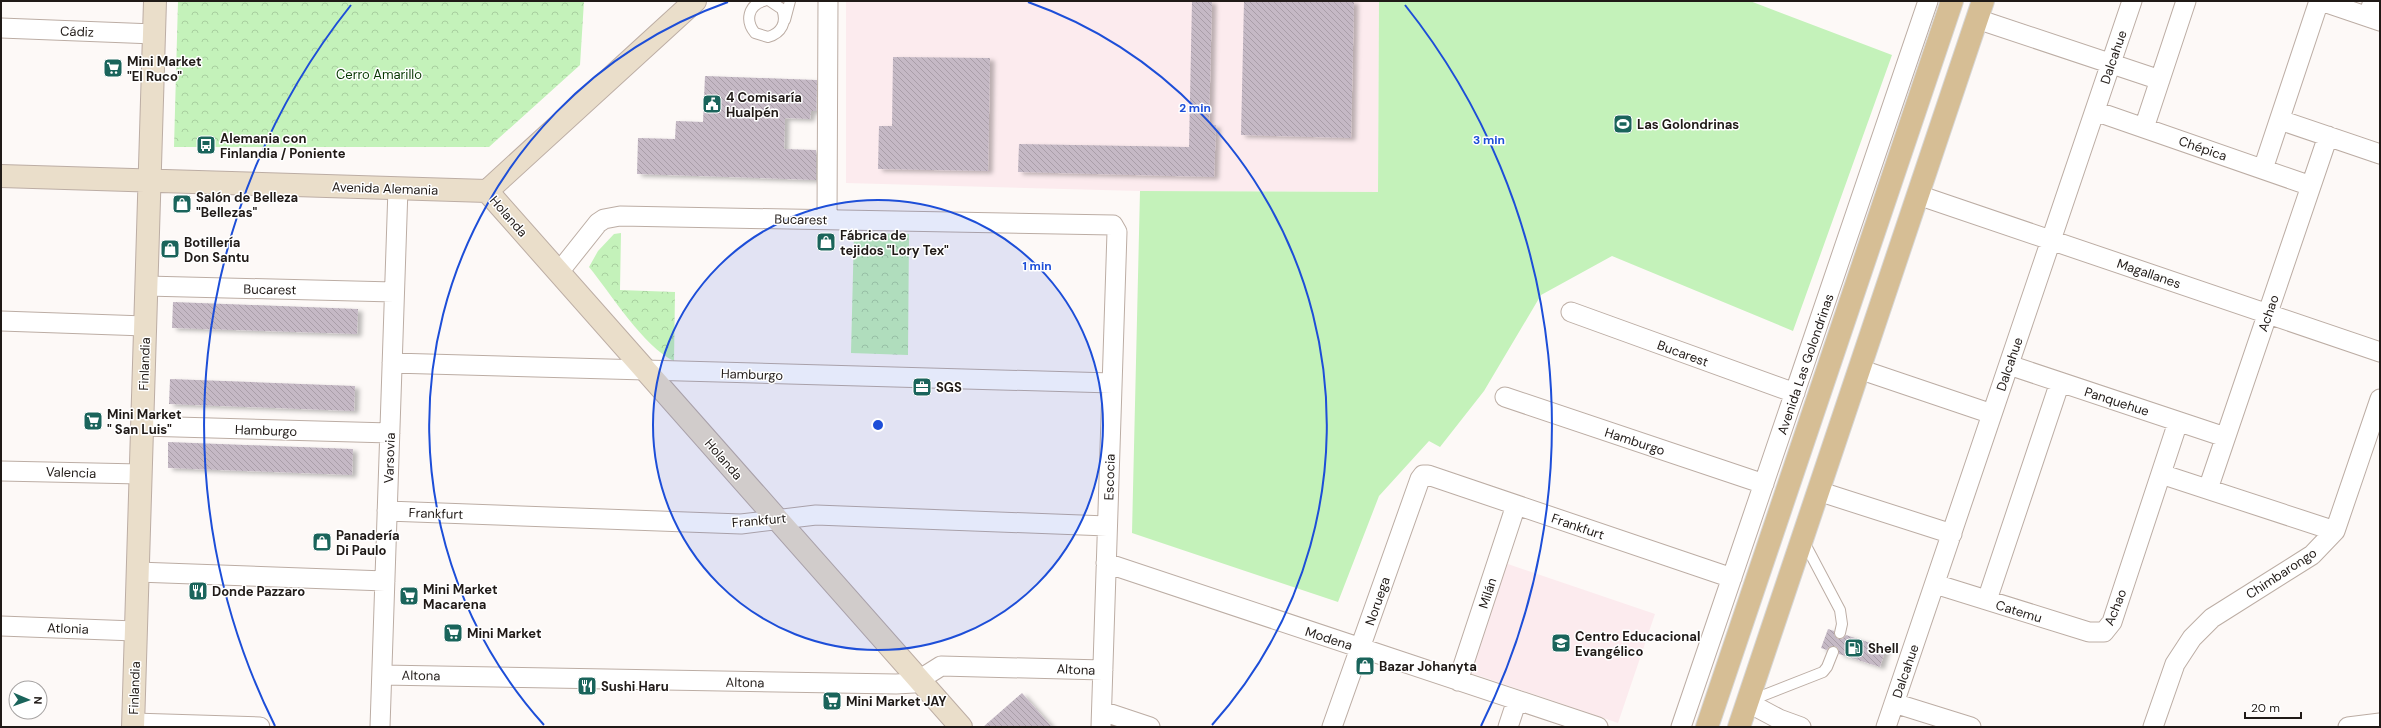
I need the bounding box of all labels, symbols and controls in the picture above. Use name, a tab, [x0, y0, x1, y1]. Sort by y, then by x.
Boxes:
street label: Cádiz	[60, 22, 94, 41]
street label: Dalcahue	[2096, 28, 2131, 86]
place label: Mini Market "El Ruco"	[127, 53, 202, 85]
supermarket icon: Mini Market "El Ruco"	[102, 57, 124, 79]
park label: Cerro Amarillo	[336, 66, 422, 83]
place label: 4 Comisaría Hualpén	[726, 89, 802, 121]
public building icon: 4 Comisaría Hualpén	[701, 93, 723, 115]
text: 2 min	[1179, 100, 1211, 116]
sports icon: Las Golondrinas	[1612, 113, 1634, 135]
place label: Las Golondrinas	[1637, 116, 1739, 133]
place label: Alemania con Finlandia / Poniente	[220, 130, 346, 162]
text: 3 min	[1473, 132, 1505, 148]
street label: Chépica	[2176, 132, 2229, 165]
bus stop icon: Alemania con Finlandia / Poniente	[195, 134, 217, 156]
street label: Avenida Alemania	[332, 178, 438, 199]
place label: Salón de Belleza "Bellezas"	[196, 189, 298, 221]
street label: Holanda	[486, 192, 531, 240]
shop icon: Salón de Belleza "Bellezas"	[171, 193, 193, 215]
street label: Bucarest	[774, 211, 828, 228]
place label: Fábrica de tejidos "Lory Tex"	[840, 227, 949, 259]
shop icon: Fábrica de tejidos "Lory Tex"	[815, 231, 837, 253]
place label: Botillería Don Santu	[184, 234, 249, 266]
shop icon: Botillería Don Santu	[159, 238, 181, 260]
street label: Magallanes	[2115, 255, 2183, 292]
text: 1 min	[1022, 258, 1052, 274]
street label: Bucarest	[243, 281, 297, 298]
street label: Avenida Las Golondrinas	[1773, 292, 1838, 437]
street label: Achao	[2254, 292, 2283, 334]
street label: Dalcahue	[1992, 335, 2027, 393]
street label: Bucarest	[1655, 336, 1711, 371]
street label: Finlandia	[135, 337, 154, 391]
street label: Hamburgo	[720, 365, 784, 384]
office icon: SGS	[911, 376, 933, 398]
place label: SGS	[936, 379, 962, 396]
street label: Panquehue	[2082, 383, 2151, 420]
place label: Mini Market " San Luis"	[107, 406, 182, 438]
supermarket icon: Mini Market " San Luis"	[82, 410, 104, 432]
centre of rings	[871, 418, 885, 432]
street label: Hamburgo	[234, 421, 298, 440]
street label: Hamburgo	[1603, 424, 1667, 459]
street label: Varsovia	[380, 432, 399, 484]
street label: Holanda	[701, 435, 746, 483]
street label: Escocia	[1100, 453, 1119, 501]
street label: Valencia	[45, 463, 96, 482]
street label: Frankfurt	[408, 504, 464, 523]
street label: Frankfurt	[731, 510, 787, 531]
street label: Frankfurt	[1549, 510, 1606, 543]
place label: Panadería Di Paulo	[336, 527, 400, 559]
shop icon: Panadería Di Paulo	[311, 531, 333, 553]
street label: Chimbarongo	[2243, 544, 2320, 603]
street label: Noruega	[1361, 574, 1394, 628]
street label: Milán	[1475, 576, 1500, 611]
restaurant icon: Donde Pazzaro	[187, 580, 209, 602]
place label: Mini Market Macarena	[423, 581, 498, 613]
place label: Donde Pazzaro	[212, 583, 305, 600]
supermarket icon: Mini Market Macarena	[398, 585, 420, 607]
street label: Achao	[2100, 586, 2131, 628]
street label: Catemu	[1994, 596, 2044, 627]
street label: Atlonia	[47, 619, 89, 638]
supermarket icon: Mini Market	[442, 622, 464, 644]
street label: Modena	[1303, 623, 1355, 654]
place label: Mini Market	[467, 625, 542, 642]
place label: Centro Educacional Evangélico	[1575, 628, 1700, 660]
school or university icon: Centro Educacional Evangélico	[1550, 632, 1572, 654]
fuel station icon: Shell	[1843, 637, 1865, 659]
place label: Shell	[1868, 640, 1899, 657]
street label: Dalcahue	[1888, 642, 1923, 700]
shop icon: Bazar Johanyta	[1354, 655, 1376, 677]
place label: Bazar Johanyta	[1379, 658, 1477, 675]
street label: Altona	[1056, 660, 1096, 679]
street label: Finlandia	[125, 661, 144, 715]
street label: Altona	[401, 667, 440, 684]
street label: Altona	[725, 674, 764, 691]
restaurant icon: Sushi Haru	[576, 675, 598, 697]
place label: Sushi Haru	[601, 678, 669, 695]
north arrow	[8, 680, 48, 720]
supermarket icon: Mini Market JAY	[821, 690, 843, 712]
place label: Mini Market JAY	[846, 693, 947, 710]
scale bar	[2245, 694, 2301, 720]
text: N	[31, 696, 45, 705]
text: 20 m	[2251, 700, 2280, 716]

